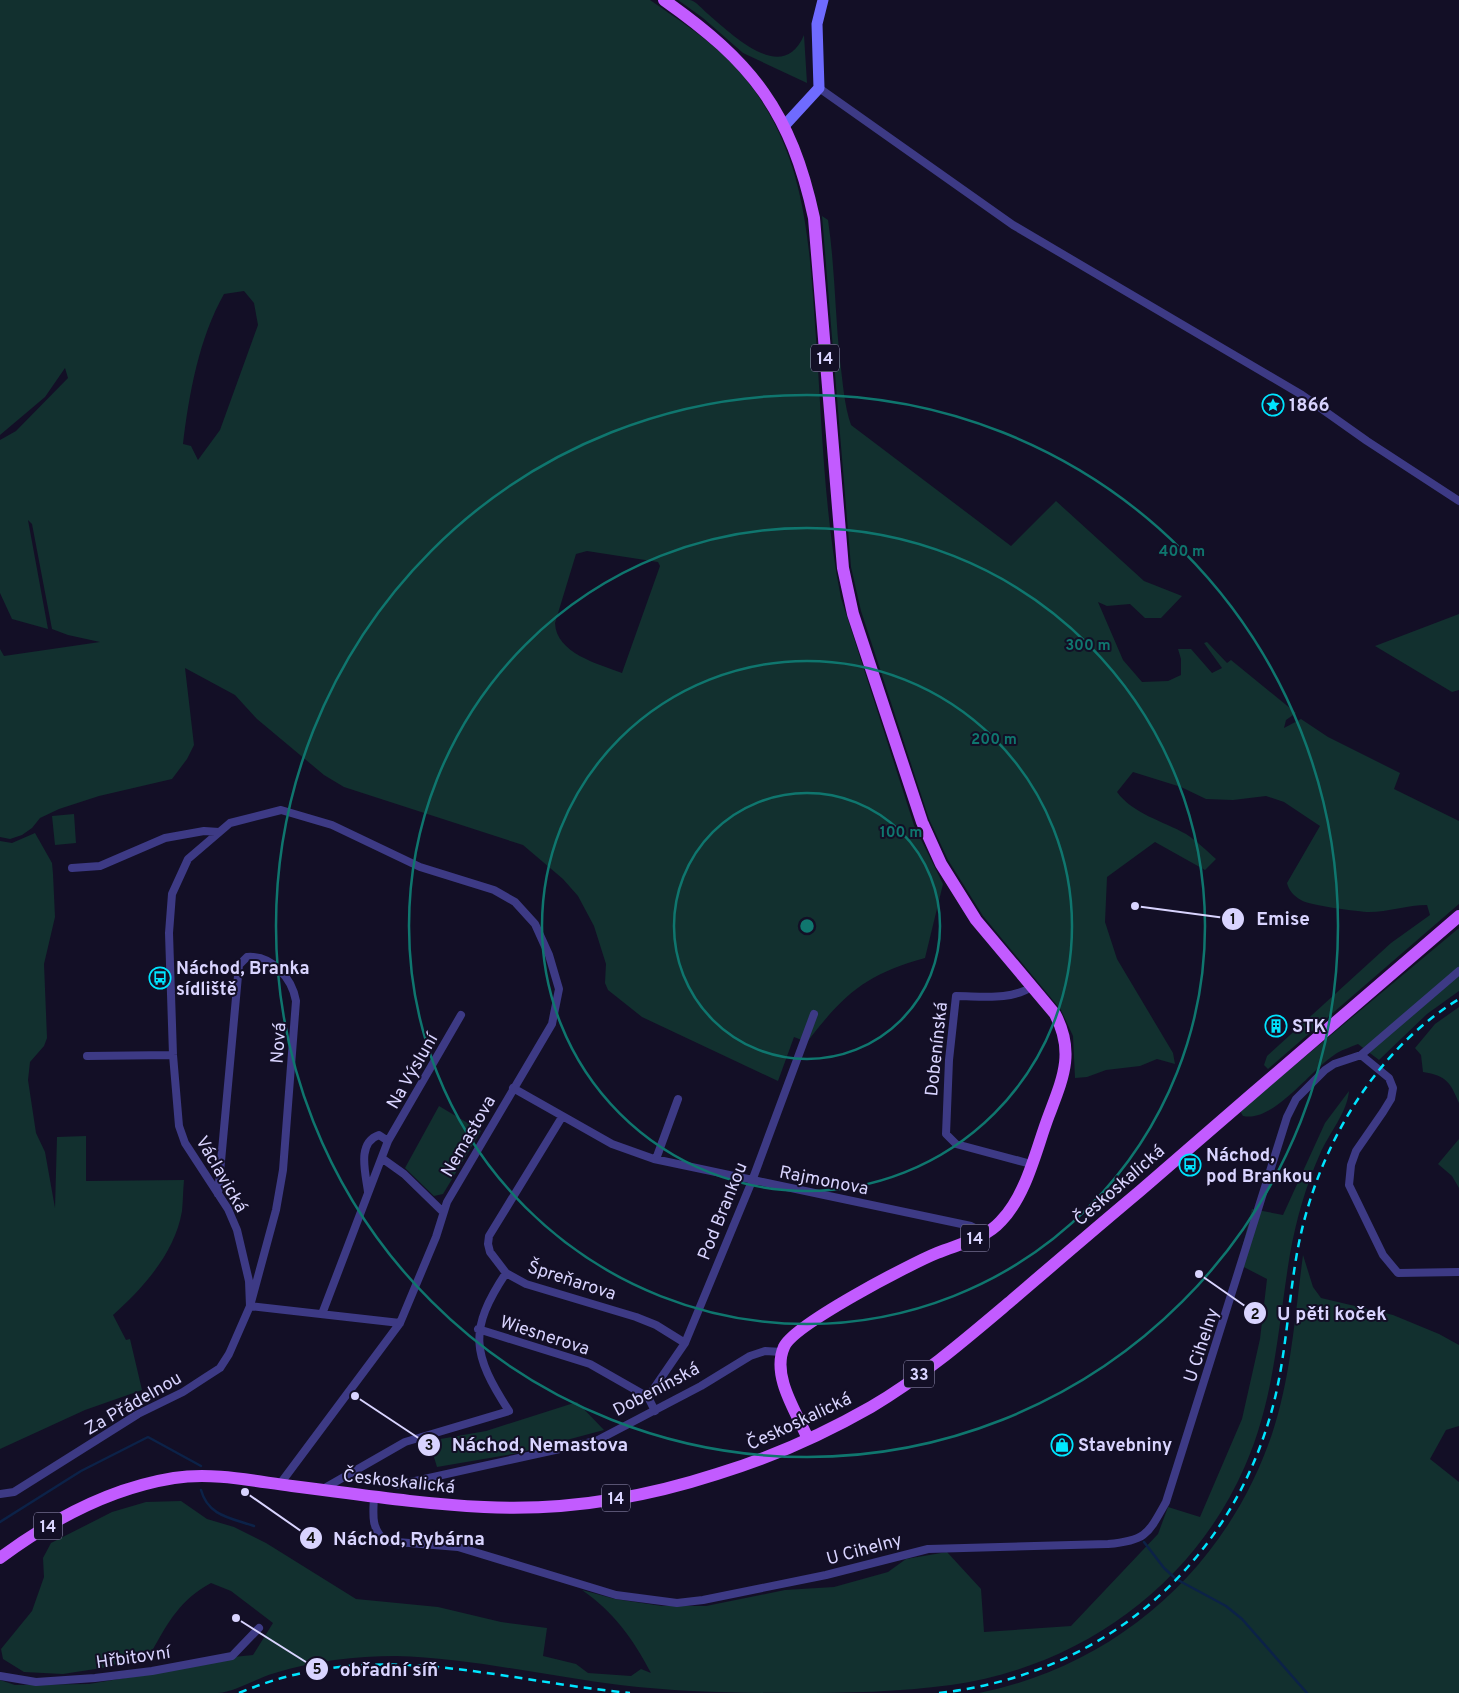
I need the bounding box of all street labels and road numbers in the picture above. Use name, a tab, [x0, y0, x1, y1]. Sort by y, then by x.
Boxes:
road number: 14	[811, 344, 839, 372]
street label: Dobenínská	[921, 1001, 954, 1097]
street label: Nová	[267, 1022, 292, 1065]
street label: Na Výsluní	[382, 1029, 445, 1114]
street label: Nemastova	[437, 1092, 502, 1182]
street label: Václavická	[190, 1132, 252, 1217]
street label: Českoskalická	[1069, 1139, 1170, 1232]
street label: Pod Brankou	[693, 1159, 753, 1264]
street label: Rajmonova	[777, 1162, 870, 1201]
road number: 14	[961, 1224, 989, 1252]
street label: Špreňarova	[524, 1254, 619, 1307]
street label: U Cihelny	[1180, 1305, 1225, 1386]
street label: Wiesnerova	[497, 1311, 592, 1362]
street label: Dobenínská	[609, 1358, 704, 1423]
road number: 33	[904, 1360, 934, 1388]
street label: Za Přádelnou	[81, 1367, 186, 1441]
street label: Českoskalická	[743, 1386, 856, 1457]
street label: Českoskalická	[341, 1463, 456, 1500]
road number: 14	[602, 1485, 630, 1512]
road number: 14	[34, 1512, 62, 1540]
street label: U Cihelny	[824, 1529, 905, 1572]
street label: Hřbitovní	[94, 1642, 173, 1675]

